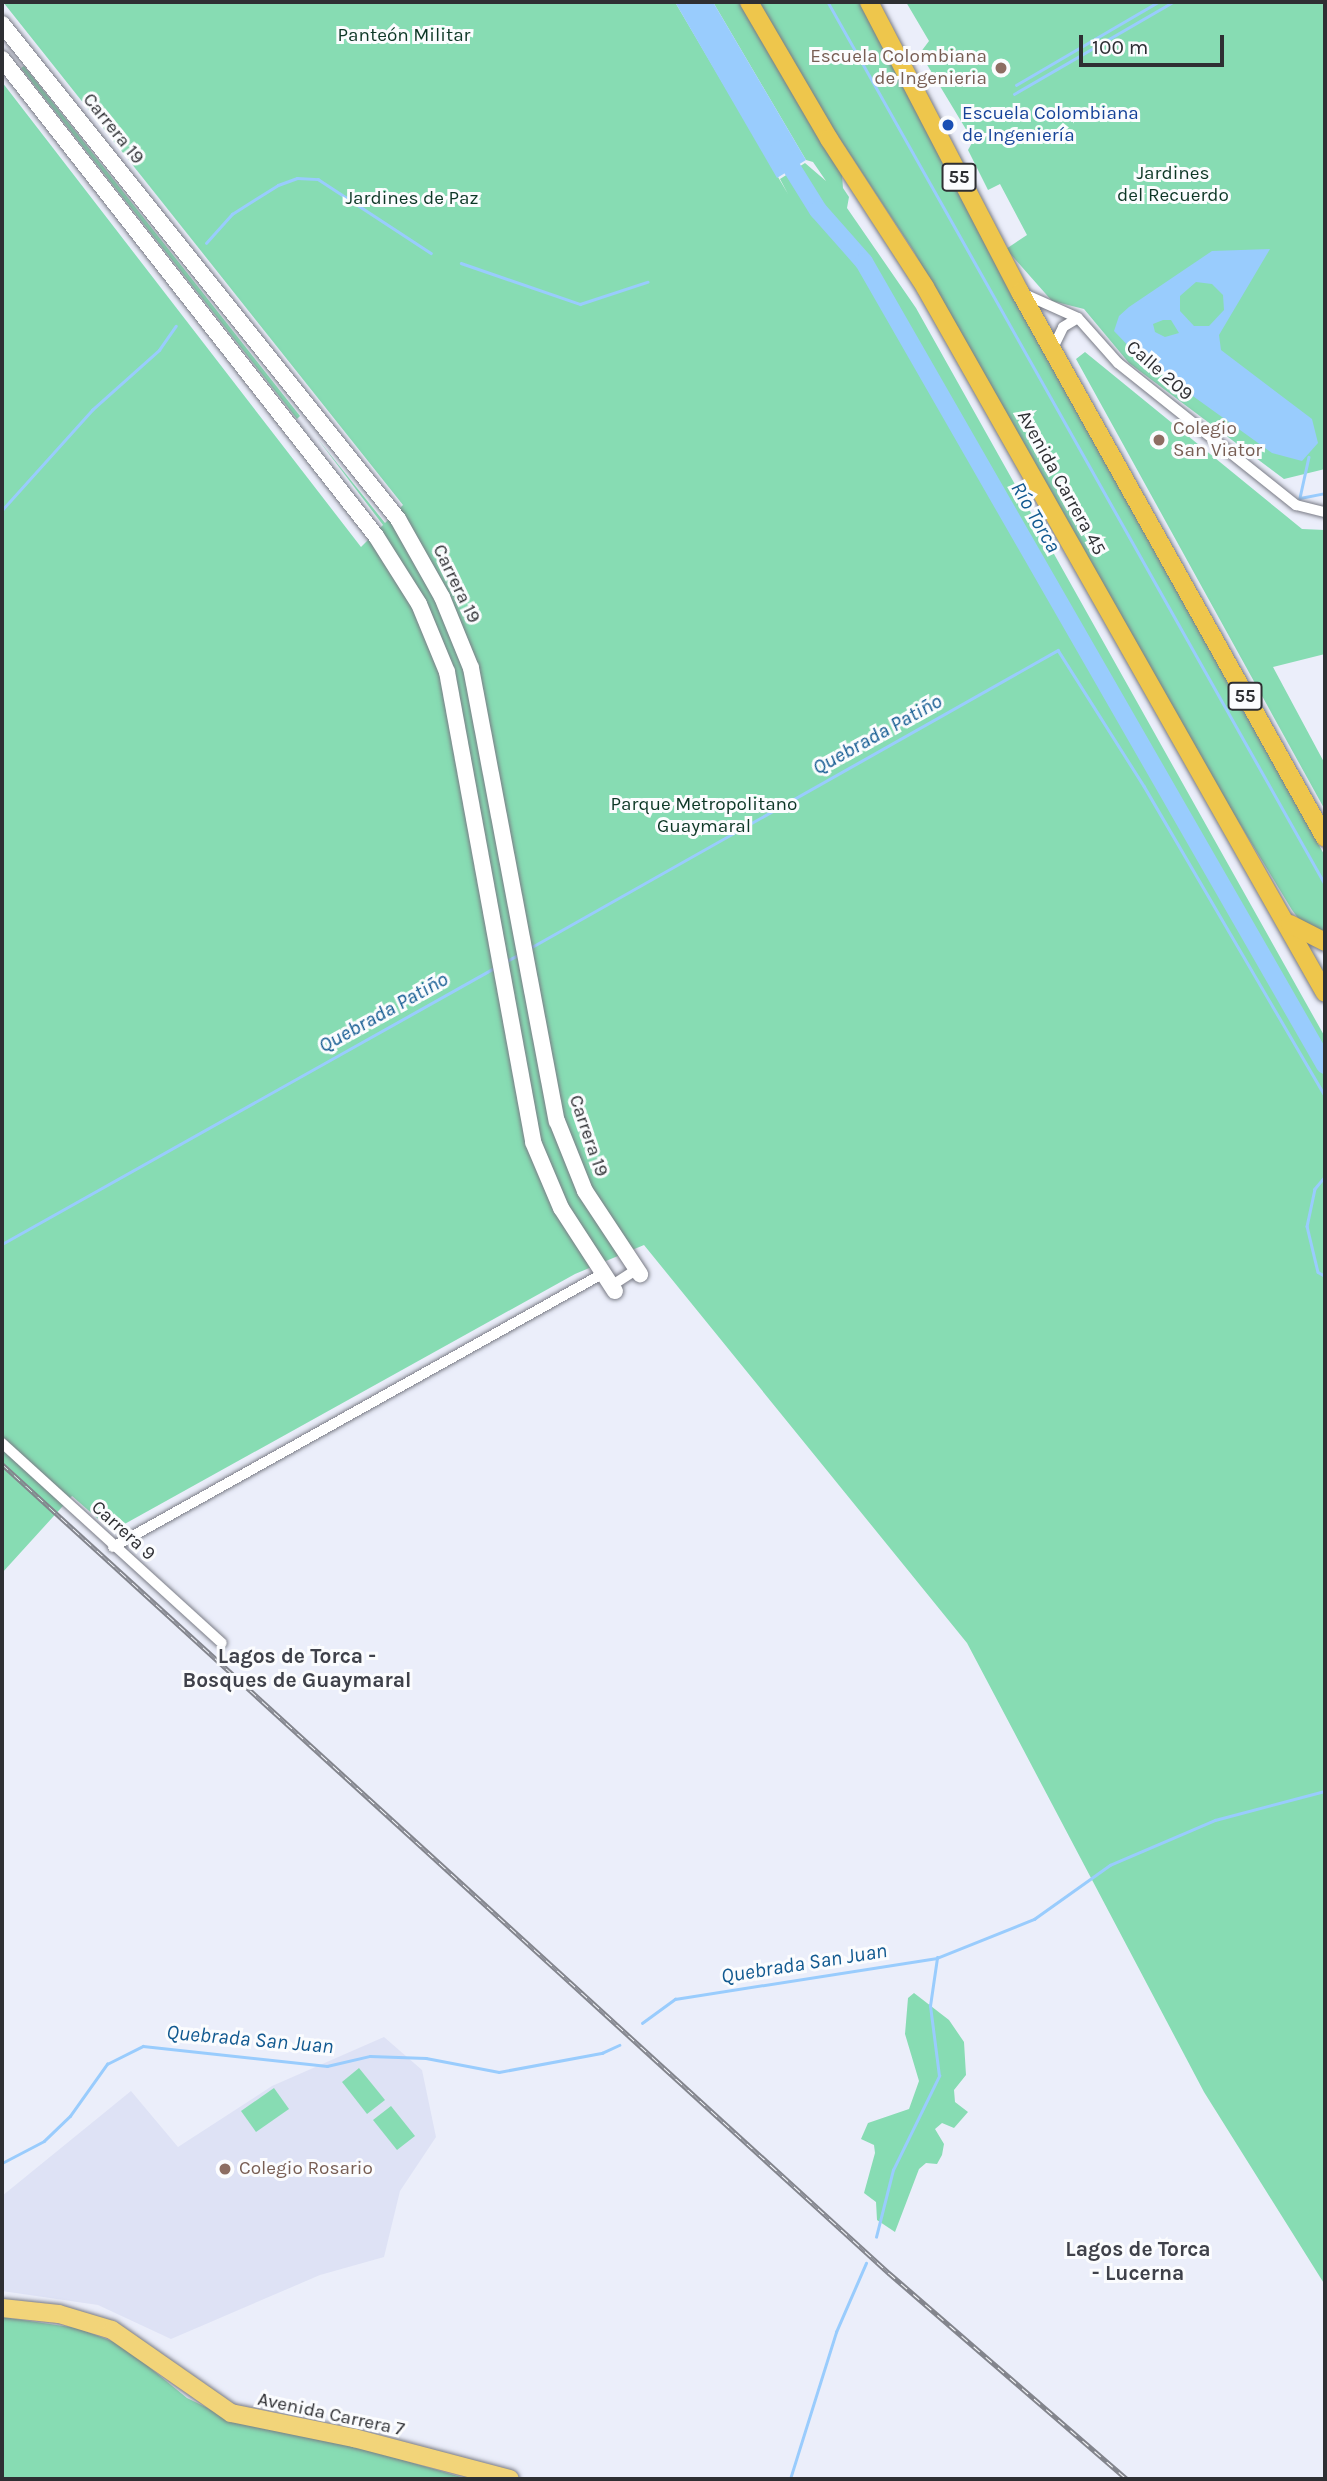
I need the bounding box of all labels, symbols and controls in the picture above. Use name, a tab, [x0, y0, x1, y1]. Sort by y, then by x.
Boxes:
scale bar	[1082, 21, 1227, 65]
park label: Panteón Militar	[338, 25, 470, 47]
text: 100 m	[1092, 35, 1149, 59]
place label: Escuela Colombiana de Ingenieria	[810, 46, 987, 90]
marker: Escuela Colombiana de Ingenieria	[993, 60, 1009, 76]
street label: Carrera 19	[77, 89, 149, 169]
place label: Escuela Colombiana de Ingeniería	[962, 103, 1139, 147]
marker: Escuela Colombiana de Ingeniería	[940, 117, 956, 133]
road number: 55	[942, 162, 976, 192]
park label: Jardines del Recuerdo	[1117, 163, 1229, 207]
park label: Jardines de Paz	[345, 188, 479, 210]
street label: Calle 209	[1121, 336, 1197, 406]
street label: Avenida Carrera 45	[1012, 407, 1110, 559]
place label: Colegio San Viator	[1173, 418, 1262, 462]
marker: Colegio San Viator	[1151, 432, 1167, 448]
water label: Río Torca	[1006, 477, 1066, 557]
street label: Carrera 19	[427, 541, 485, 627]
road number: 55	[1228, 682, 1262, 710]
water label: Quebrada Patiño	[808, 688, 946, 780]
park label: Parque Metropolitano Guaymaral	[611, 794, 797, 838]
water label: Quebrada Patiño	[314, 966, 452, 1058]
street label: Carrera 19	[563, 1092, 613, 1180]
street label: Carrera 9	[86, 1496, 160, 1566]
district label: Lagos de Torca - Bosques de Guaymaral	[183, 1643, 411, 1693]
water label: Quebrada San Juan	[719, 1937, 889, 1989]
water label: Quebrada San Juan	[165, 2019, 335, 2059]
place label: Colegio Rosario	[239, 2158, 373, 2180]
marker: Colegio Rosario	[217, 2161, 233, 2177]
district label: Lagos de Torca - Lucerna	[1065, 2236, 1211, 2286]
street label: Avenida Carrera 7	[256, 2388, 406, 2442]

